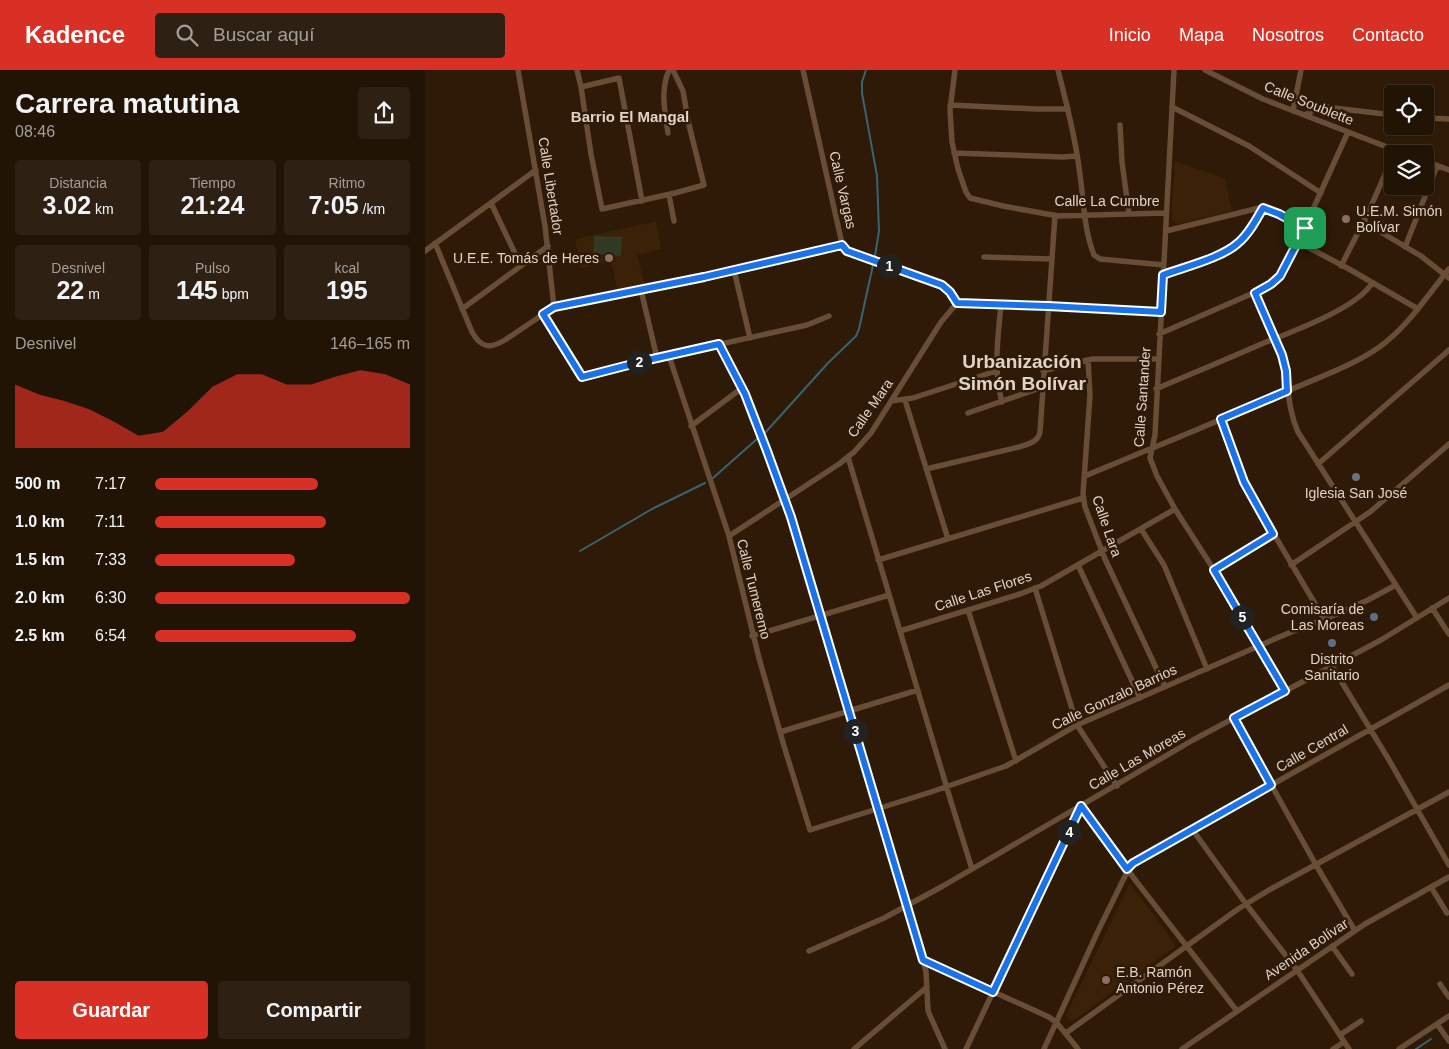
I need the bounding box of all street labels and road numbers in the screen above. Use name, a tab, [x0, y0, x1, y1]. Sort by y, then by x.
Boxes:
street label: Calle Soublette	[1262, 78, 1356, 128]
street label: Calle Libertador	[535, 136, 567, 236]
street label: Calle Vargas	[826, 150, 860, 230]
street label: Calle La Cumbre	[1054, 193, 1160, 209]
street label: Calle Santander	[1131, 346, 1154, 448]
street label: Calle Mara	[844, 376, 896, 440]
street label: Calle Lara	[1089, 493, 1125, 559]
street label: Calle Tumeremo	[734, 537, 774, 641]
street label: Calle Las Flores	[932, 568, 1034, 614]
street label: Calle Gonzalo Barrios	[1049, 661, 1179, 733]
street label: Calle Central	[1273, 721, 1351, 775]
street label: Calle Las Moreas	[1086, 725, 1188, 793]
street label: Avenida Bolívar	[1261, 915, 1351, 983]

